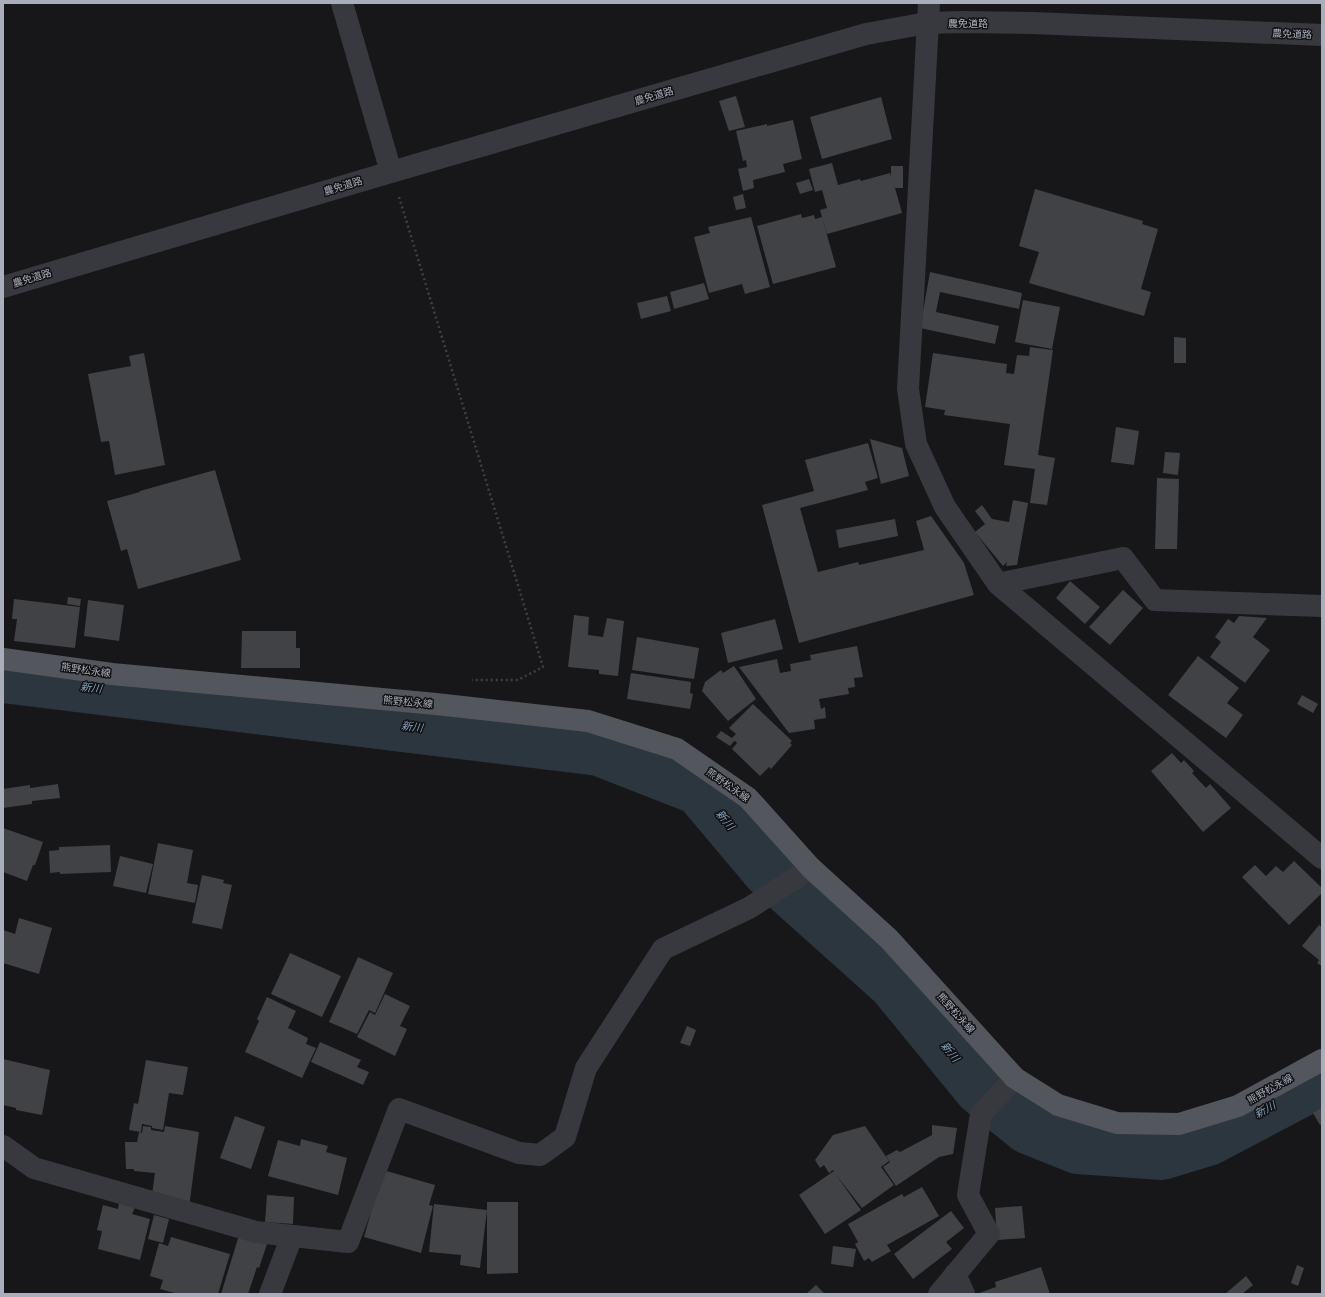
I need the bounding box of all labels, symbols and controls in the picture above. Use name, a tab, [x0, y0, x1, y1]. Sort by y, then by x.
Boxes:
street label: 農免道路	[948, 18, 988, 29]
street label: 農免道路	[1272, 28, 1312, 40]
street label: 農免道路	[633, 85, 675, 107]
street label: 農免道路	[322, 175, 364, 197]
street label: 農免道路	[11, 267, 53, 289]
street label: 熊野松永線	[60, 661, 112, 679]
water label: 新川	[79, 680, 104, 696]
street label: 熊野松永線	[383, 694, 433, 710]
water label: 新川	[400, 719, 425, 735]
street label: 熊野松永線	[704, 766, 752, 804]
water label: 新川	[713, 807, 738, 833]
street label: 熊野松永線	[935, 991, 977, 1035]
water label: 新川	[938, 1039, 963, 1065]
street label: 熊野松永線	[1245, 1072, 1295, 1106]
water label: 新川	[1252, 1099, 1279, 1121]

